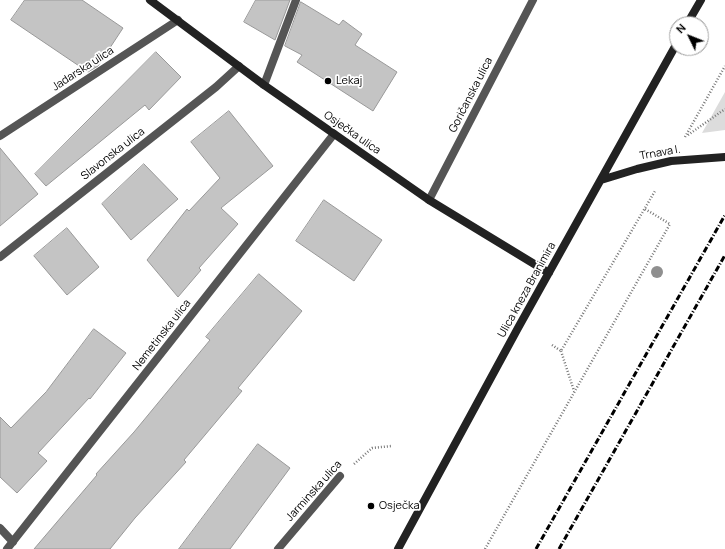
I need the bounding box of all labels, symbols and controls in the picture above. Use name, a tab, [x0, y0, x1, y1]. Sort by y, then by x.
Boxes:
north arrow	[669, 16, 709, 56]
text: N	[672, 20, 689, 36]
street label: Jadarska ulica	[50, 44, 116, 94]
street label: Goričanska ulica	[446, 55, 496, 135]
place label: Lekaj	[336, 74, 362, 88]
marker: Lekaj	[323, 76, 333, 86]
street label: Osječka ulica	[321, 108, 383, 158]
street label: Slavonska ulica	[79, 125, 147, 183]
street label: Trnava I.	[639, 143, 681, 163]
street label: Ulica kneza Branimira	[495, 240, 559, 340]
street label: Nemetinska ulica	[130, 297, 194, 373]
street label: Jarminska ulica	[283, 458, 345, 524]
place label: Osječka	[379, 499, 420, 513]
marker: Osječka	[366, 501, 376, 511]

